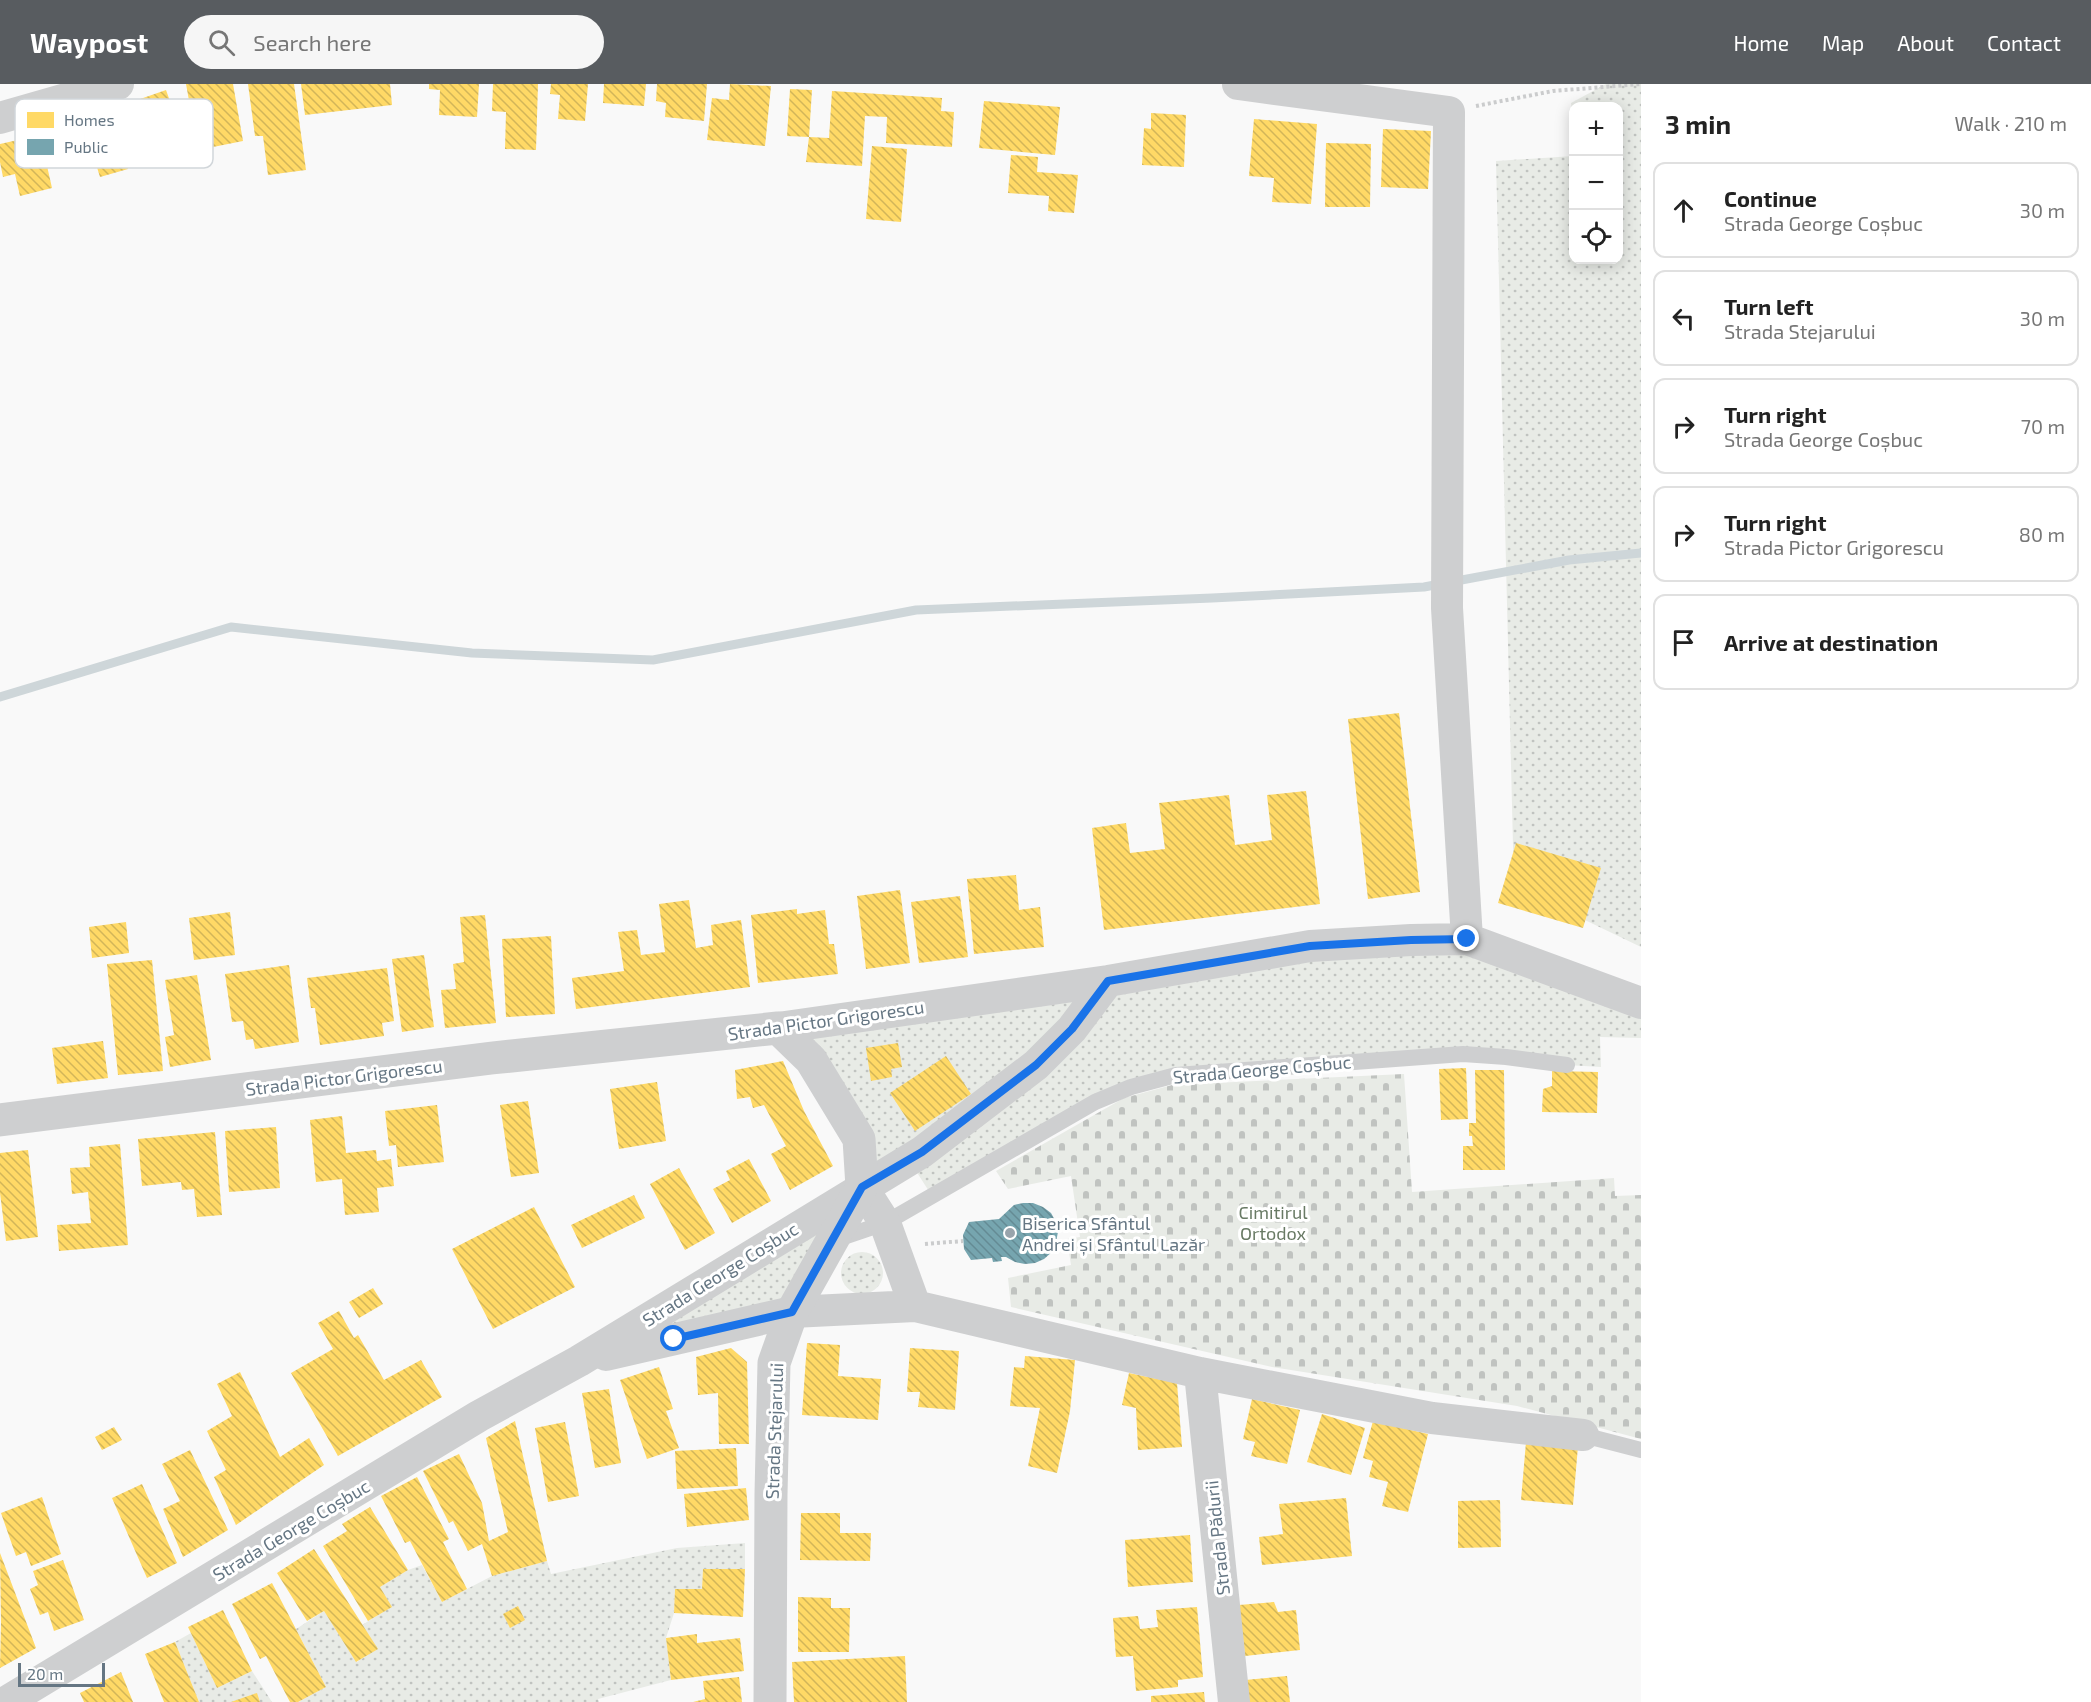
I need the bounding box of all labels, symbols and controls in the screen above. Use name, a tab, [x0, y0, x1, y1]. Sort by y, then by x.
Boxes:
search box	[184, 15, 604, 69]
text: Waypost	[30, 25, 148, 59]
icon: search	[205, 26, 238, 59]
text: Search here	[253, 29, 372, 55]
text: Home	[1733, 30, 1789, 55]
text: Map	[1822, 30, 1864, 55]
text: About	[1897, 30, 1954, 55]
text: Contact	[1987, 30, 2061, 55]
legend	[15, 99, 213, 168]
map controls	[1569, 102, 1623, 264]
button: +	[1569, 102, 1623, 156]
text: 3 min	[1665, 108, 1731, 139]
text: Homes	[64, 110, 115, 129]
text: Walk · 210 m	[1955, 111, 2067, 135]
text: Public	[64, 137, 108, 156]
button: −	[1569, 156, 1623, 210]
text: Continue	[1724, 185, 1817, 211]
icon: ahead	[1667, 194, 1700, 227]
text: 30 m	[2020, 198, 2065, 222]
button: locate	[1569, 210, 1623, 264]
text: Strada George Coșbuc	[1724, 211, 1923, 235]
text: Turn left	[1724, 293, 1813, 319]
icon: left	[1667, 302, 1700, 335]
text: 30 m	[2020, 306, 2065, 330]
text: Strada Stejarului	[1724, 319, 1876, 343]
text: Turn right	[1724, 401, 1826, 427]
icon: right	[1667, 410, 1700, 443]
text: 70 m	[2021, 414, 2065, 438]
text: Strada George Coșbuc	[1724, 427, 1923, 451]
text: Turn right	[1724, 509, 1826, 535]
icon: right	[1667, 518, 1700, 551]
text: 80 m	[2019, 522, 2065, 546]
text: Strada Pictor Grigorescu	[1724, 535, 1944, 559]
icon: arrive	[1667, 626, 1700, 659]
text: Arrive at destination	[1724, 629, 1938, 655]
route end	[1453, 925, 1479, 951]
street label: Strada Pictor Grigorescu	[726, 995, 926, 1045]
street label: Strada George Coșbuc	[1172, 1050, 1352, 1089]
street label: Strada Pictor Grigorescu	[244, 1054, 444, 1100]
park label: Cimitirul Ortodox	[1238, 1201, 1308, 1244]
place label: Biserica Sfântul Andrei și Sfântul Lazăr	[1022, 1212, 1205, 1256]
street label: Strada George Coșbuc	[638, 1217, 802, 1332]
marker: Biserica Sfântul Andrei și Sfântul Lazăr	[1003, 1226, 1017, 1240]
route start	[660, 1325, 686, 1351]
street label: Strada Stejarului	[761, 1362, 787, 1500]
street label: Strada George Coșbuc	[209, 1474, 374, 1586]
street label: Strada Pădurii	[1200, 1480, 1234, 1596]
scale bar	[18, 1660, 105, 1688]
text: 20 m	[27, 1664, 63, 1683]

